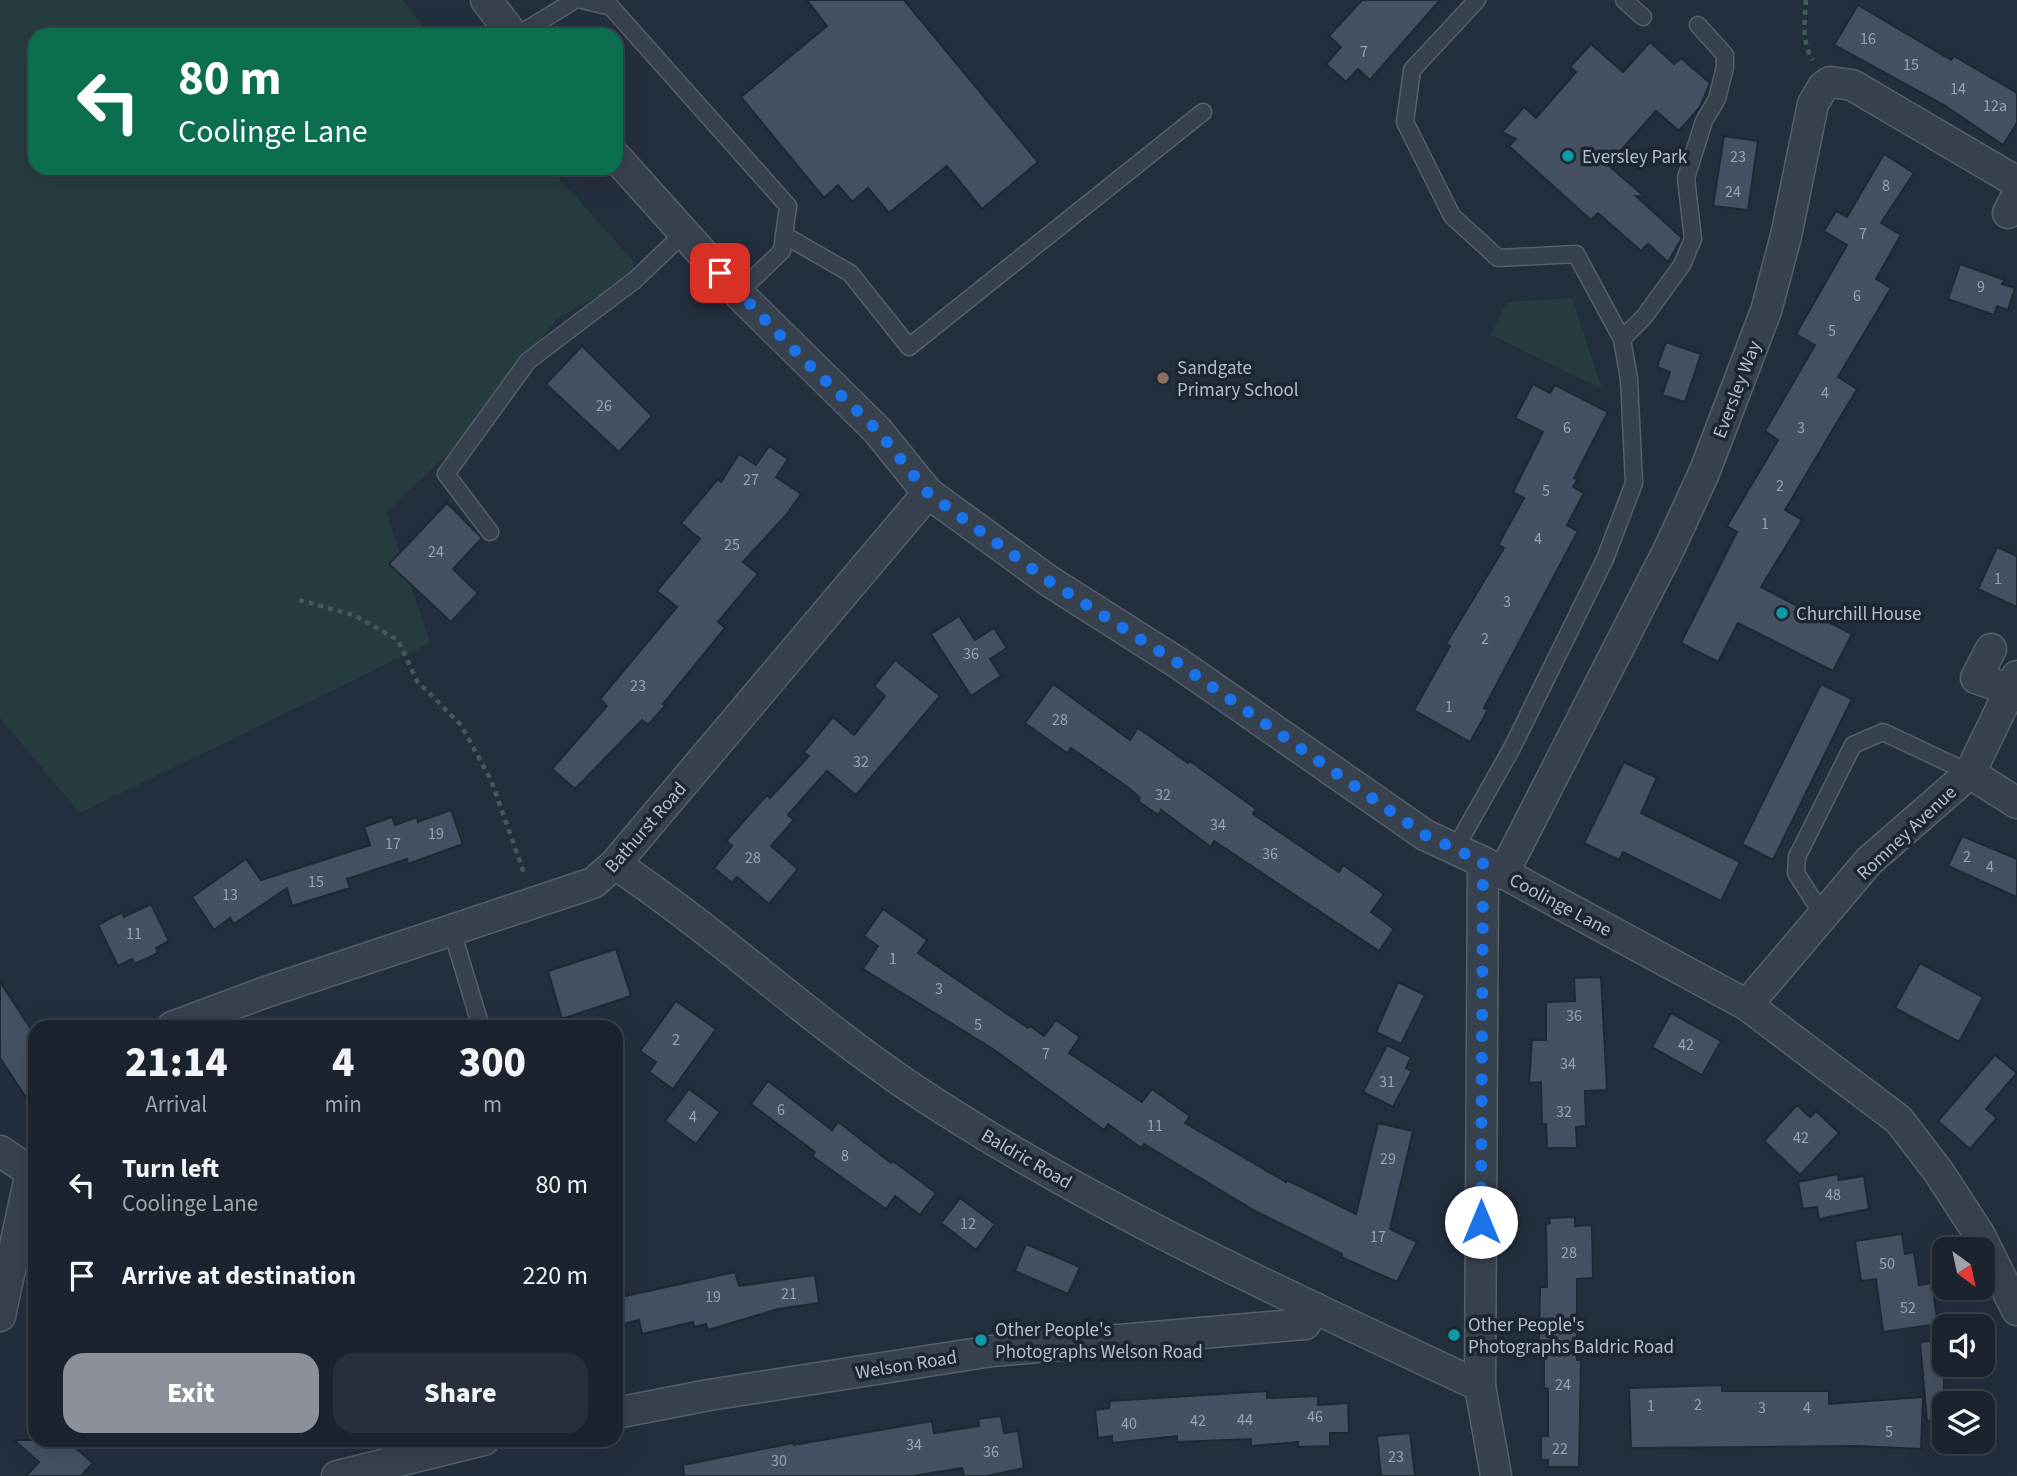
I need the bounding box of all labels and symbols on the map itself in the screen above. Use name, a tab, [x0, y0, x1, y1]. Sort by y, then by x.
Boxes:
house number: 16	[1860, 28, 1876, 50]
house number: 7	[1360, 41, 1368, 63]
house number: 15	[1903, 54, 1919, 76]
house number: 14	[1950, 78, 1966, 100]
house number: 12a	[1983, 95, 2007, 117]
place label: Eversley Park	[1582, 144, 1688, 171]
house number: 23	[1730, 146, 1746, 168]
marker: Eversley Park	[1560, 148, 1576, 164]
house number: 8	[1882, 175, 1890, 197]
house number: 24	[1725, 181, 1741, 203]
house number: 7	[1859, 223, 1867, 245]
pin	[690, 243, 750, 303]
house number: 9	[1977, 276, 1985, 298]
house number: 6	[1853, 285, 1861, 307]
house number: 5	[1828, 320, 1836, 342]
street label: Eversley Way	[1706, 337, 1768, 442]
place label: Sandgate Primary School	[1177, 355, 1299, 404]
marker: Sandgate Primary School	[1155, 370, 1171, 386]
house number: 4	[1821, 382, 1829, 404]
house number: 26	[596, 395, 612, 417]
house number: 6	[1563, 417, 1571, 439]
house number: 3	[1797, 417, 1805, 439]
house number: 27	[743, 469, 759, 491]
house number: 2	[1776, 475, 1784, 497]
house number: 5	[1542, 480, 1550, 502]
house number: 1	[1761, 513, 1769, 535]
house number: 4	[1534, 528, 1542, 550]
house number: 25	[724, 534, 740, 556]
house number: 24	[428, 541, 444, 563]
house number: 1	[1994, 568, 2002, 590]
house number: 3	[1503, 591, 1511, 613]
place label: Churchill House	[1796, 601, 1922, 628]
marker: Churchill House	[1774, 605, 1790, 621]
house number: 2	[1481, 628, 1489, 650]
house number: 36	[963, 643, 979, 665]
house number: 23	[630, 675, 646, 697]
house number: 1	[1445, 696, 1453, 718]
house number: 28	[1052, 709, 1068, 731]
house number: 32	[853, 751, 869, 773]
street label: Bathurst Road	[599, 777, 693, 879]
street label: Romney Avenue	[1851, 780, 1963, 887]
house number: 32	[1155, 784, 1171, 806]
house number: 34	[1210, 814, 1226, 836]
house number: 19	[428, 823, 444, 845]
house number: 17	[385, 833, 401, 855]
house number: 36	[1262, 843, 1278, 865]
house number: 2	[1963, 846, 1971, 868]
house number: 28	[745, 847, 761, 869]
house number: 4	[1986, 856, 1994, 878]
street label: Coolinge Lane	[1504, 867, 1616, 944]
house number: 15	[308, 871, 324, 893]
house number: 13	[222, 884, 238, 906]
house number: 11	[126, 923, 142, 945]
house number: 1	[889, 948, 897, 970]
house number: 3	[935, 978, 943, 1000]
house number: 36	[1566, 1005, 1582, 1027]
house number: 5	[974, 1014, 982, 1036]
house number: 2	[672, 1029, 680, 1051]
house number: 42	[1678, 1034, 1694, 1056]
house number: 7	[1042, 1043, 1050, 1065]
house number: 34	[1560, 1053, 1576, 1075]
house number: 31	[1379, 1071, 1395, 1093]
house number: 6	[777, 1099, 785, 1121]
house number: 32	[1556, 1101, 1572, 1123]
house number: 4	[689, 1106, 697, 1128]
house number: 11	[1147, 1115, 1163, 1137]
street label: Baldric Road	[976, 1122, 1077, 1196]
house number: 42	[1793, 1127, 1809, 1149]
house number: 8	[841, 1145, 849, 1167]
house number: 29	[1380, 1148, 1396, 1170]
house number: 48	[1825, 1184, 1841, 1206]
position arrow	[1444, 1185, 1518, 1259]
house number: 12	[960, 1213, 976, 1235]
house number: 17	[1370, 1226, 1386, 1248]
north arrow	[1932, 1237, 1995, 1300]
house number: 28	[1561, 1242, 1577, 1264]
house number: 50	[1879, 1253, 1895, 1275]
house number: 21	[781, 1283, 797, 1305]
house number: 19	[705, 1286, 721, 1308]
house number: 52	[1900, 1297, 1916, 1319]
place label: Other People's Photographs Baldric Road	[1468, 1312, 1674, 1361]
place label: Other People's Photographs Welson Road	[995, 1317, 1203, 1366]
marker: Other People's Photographs Baldric Road	[1446, 1327, 1462, 1343]
marker: Other People's Photographs Welson Road	[973, 1332, 989, 1348]
street label: Welson Road	[854, 1344, 959, 1387]
house number: 24	[1555, 1374, 1571, 1396]
house number: 2	[1694, 1394, 1702, 1416]
house number: 1	[1647, 1395, 1655, 1417]
house number: 3	[1758, 1397, 1766, 1419]
house number: 4	[1803, 1397, 1811, 1419]
house number: 46	[1307, 1406, 1323, 1428]
house number: 44	[1237, 1409, 1253, 1431]
house number: 42	[1190, 1410, 1206, 1432]
house number: 40	[1121, 1413, 1137, 1435]
house number: 5	[1885, 1421, 1893, 1443]
house number: 34	[906, 1434, 922, 1456]
house number: 22	[1552, 1438, 1568, 1460]
house number: 36	[983, 1441, 999, 1463]
house number: 23	[1388, 1446, 1404, 1468]
house number: 30	[771, 1450, 787, 1472]

